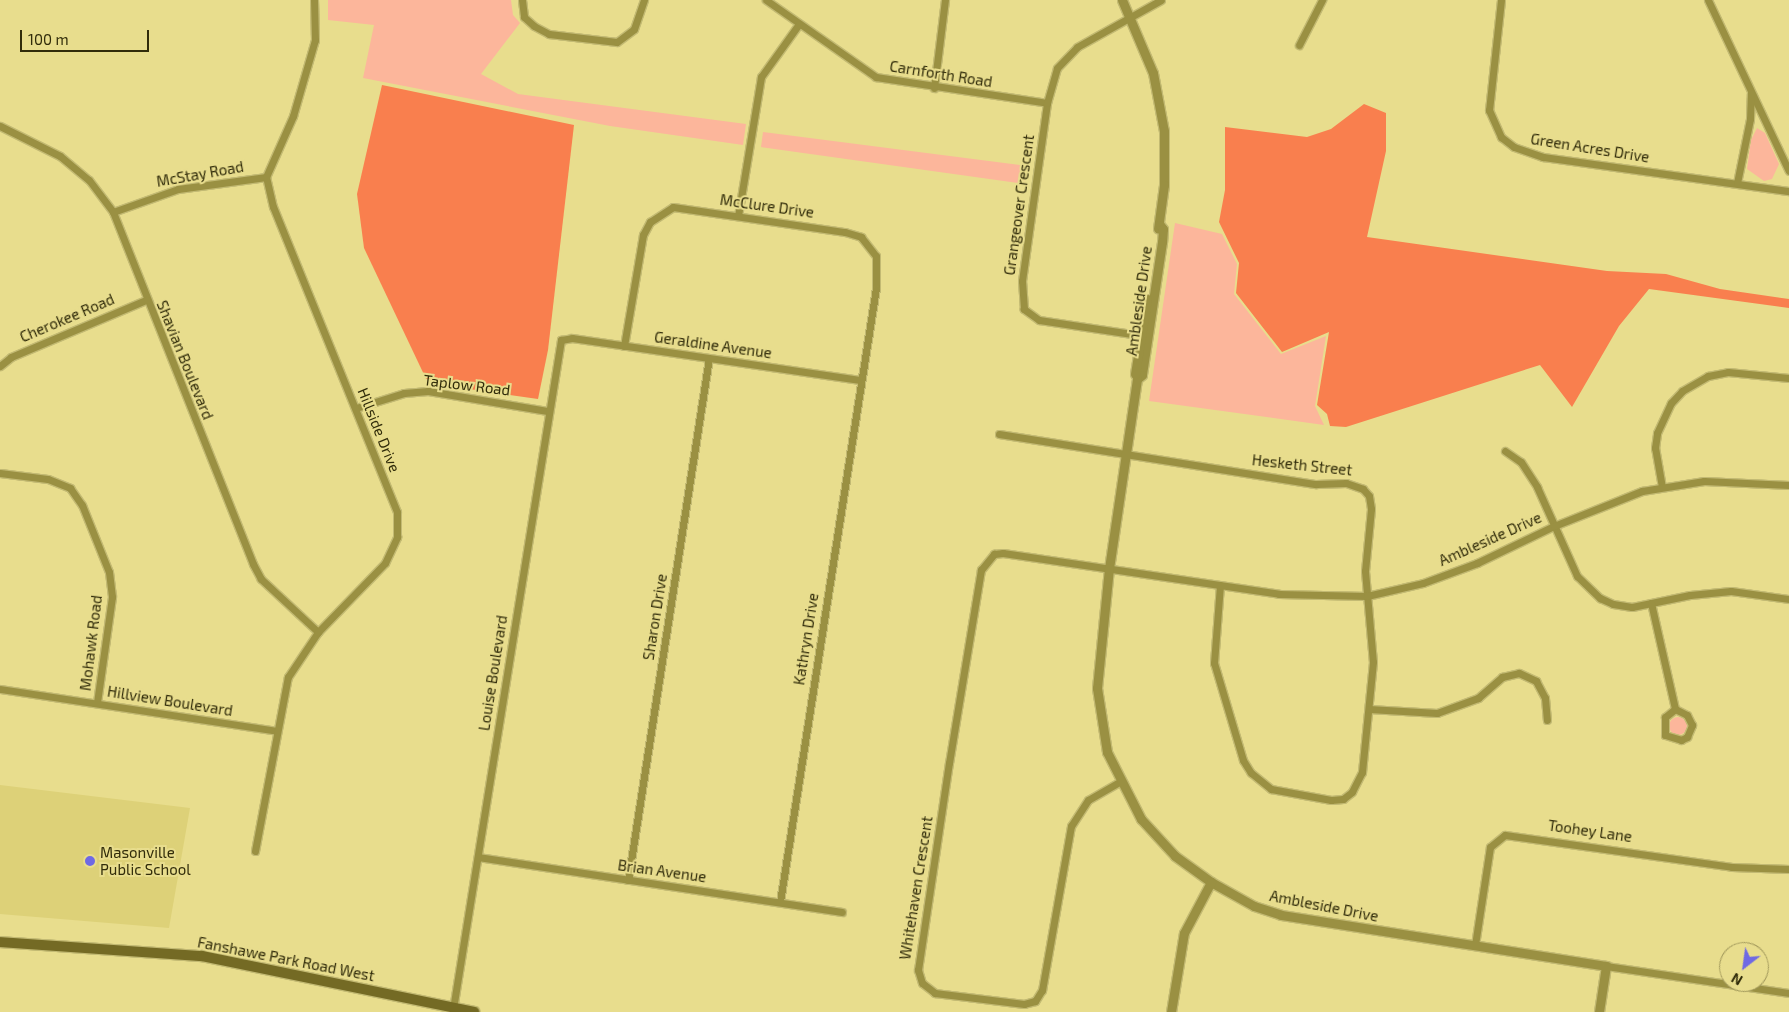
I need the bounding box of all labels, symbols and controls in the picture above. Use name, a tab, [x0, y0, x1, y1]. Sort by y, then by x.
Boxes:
scale bar	[22, 20, 151, 52]
text: 100 m	[28, 30, 69, 48]
street label: Carnforth Road	[888, 57, 994, 91]
street label: Green Acres Drive	[1529, 130, 1651, 166]
street label: Grangeover Crescent	[1000, 133, 1038, 277]
street label: McStay Road	[155, 157, 245, 191]
street label: McClure Drive	[719, 190, 815, 222]
street label: Ambleside Drive	[1122, 245, 1156, 357]
street label: Cherokee Road	[17, 290, 117, 346]
street label: Shavian Boulevard	[153, 298, 217, 422]
street label: Geraldine Avenue	[653, 328, 773, 362]
street label: Taplow Road	[423, 371, 511, 399]
street label: Hillside Drive	[354, 385, 404, 475]
street label: Hesketh Street	[1251, 451, 1353, 479]
street label: Ambleside Drive	[1436, 508, 1544, 570]
street label: Sharon Drive	[639, 572, 671, 662]
street label: Kathryn Drive	[790, 592, 822, 686]
street label: Mohawk Road	[76, 594, 106, 692]
street label: Louise Boulevard	[475, 614, 511, 732]
street label: Hillview Boulevard	[106, 682, 234, 720]
street label: Whitehaven Crescent	[896, 815, 936, 961]
street label: Toohey Lane	[1547, 816, 1633, 846]
place label: Masonville Public School	[100, 843, 191, 878]
marker: Masonville Public School	[84, 855, 96, 867]
street label: Brian Avenue	[616, 856, 708, 886]
street label: Ambleside Drive	[1268, 887, 1380, 925]
street label: Fanshawe Park Road West	[196, 933, 376, 985]
north arrow	[1719, 942, 1769, 992]
text: N	[1728, 970, 1745, 989]

